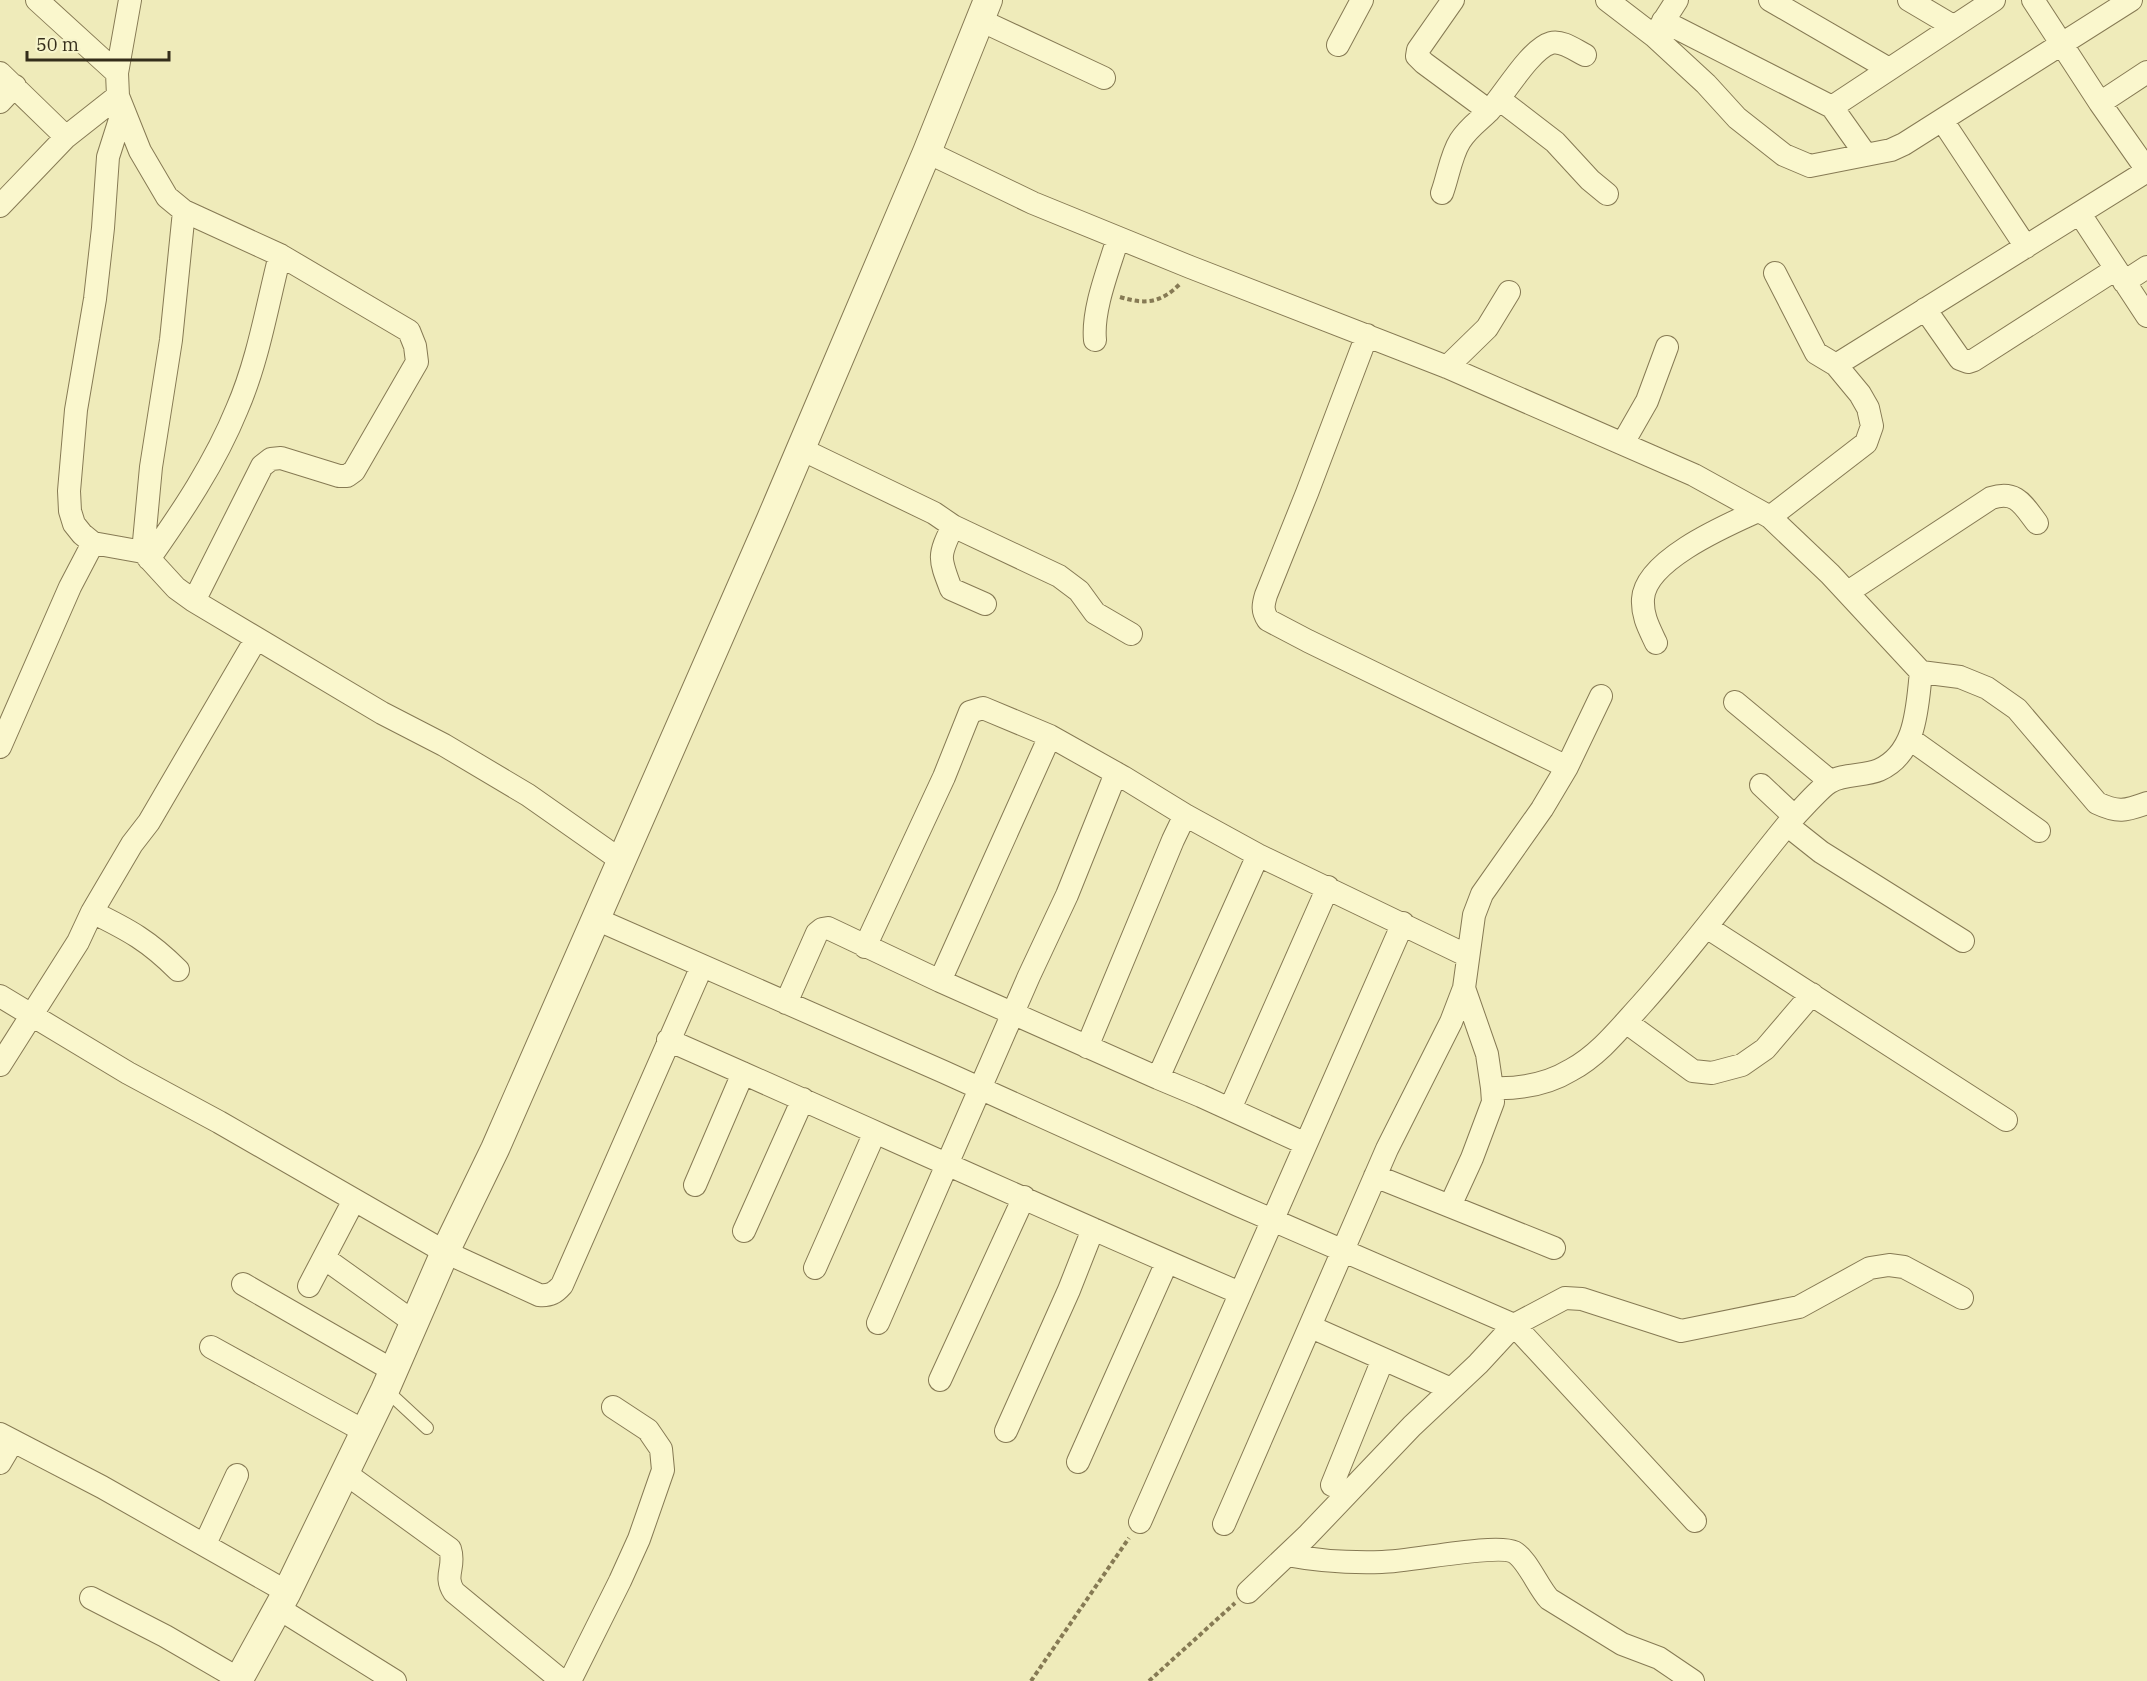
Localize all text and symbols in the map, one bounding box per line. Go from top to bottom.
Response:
scale bar [27,24,170,62]
text: 50 m [36,33,79,56]

